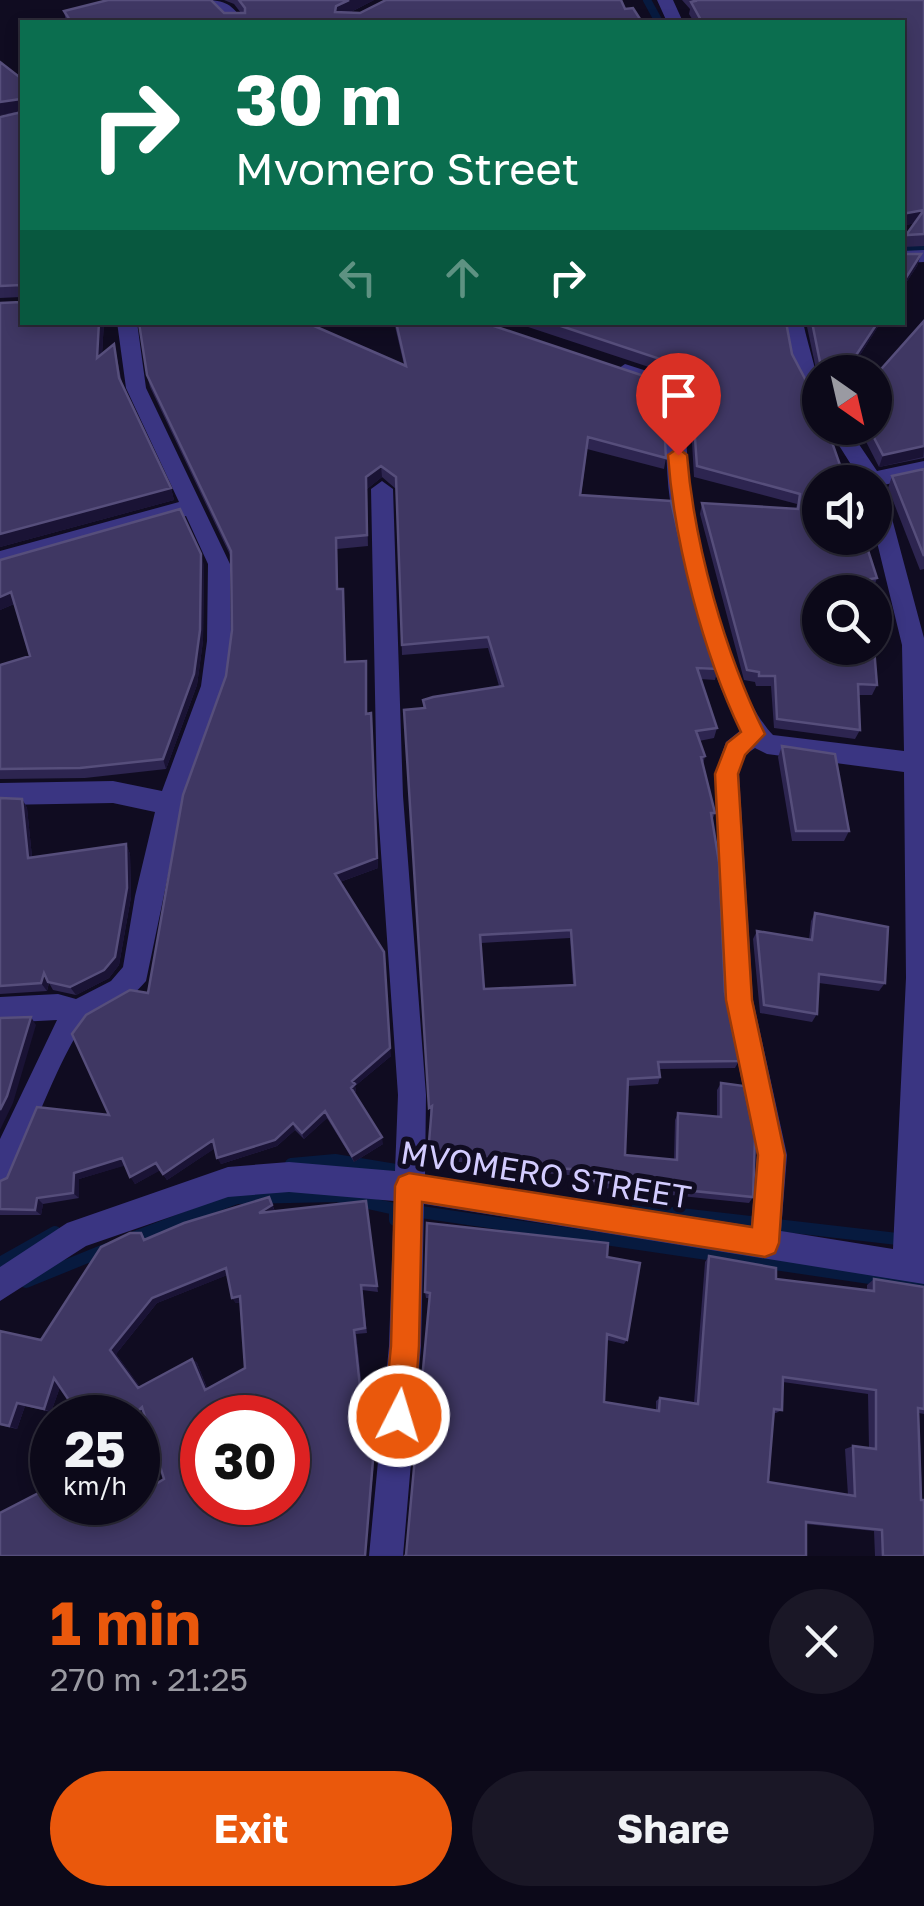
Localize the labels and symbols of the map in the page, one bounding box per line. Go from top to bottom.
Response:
pin [636,353,721,456]
north arrow [802,355,892,445]
street label: MVOMERO STREET [398,1132,694,1216]
position arrow [347,1364,451,1468]
speed limit sign: 30 [180,1395,310,1525]

